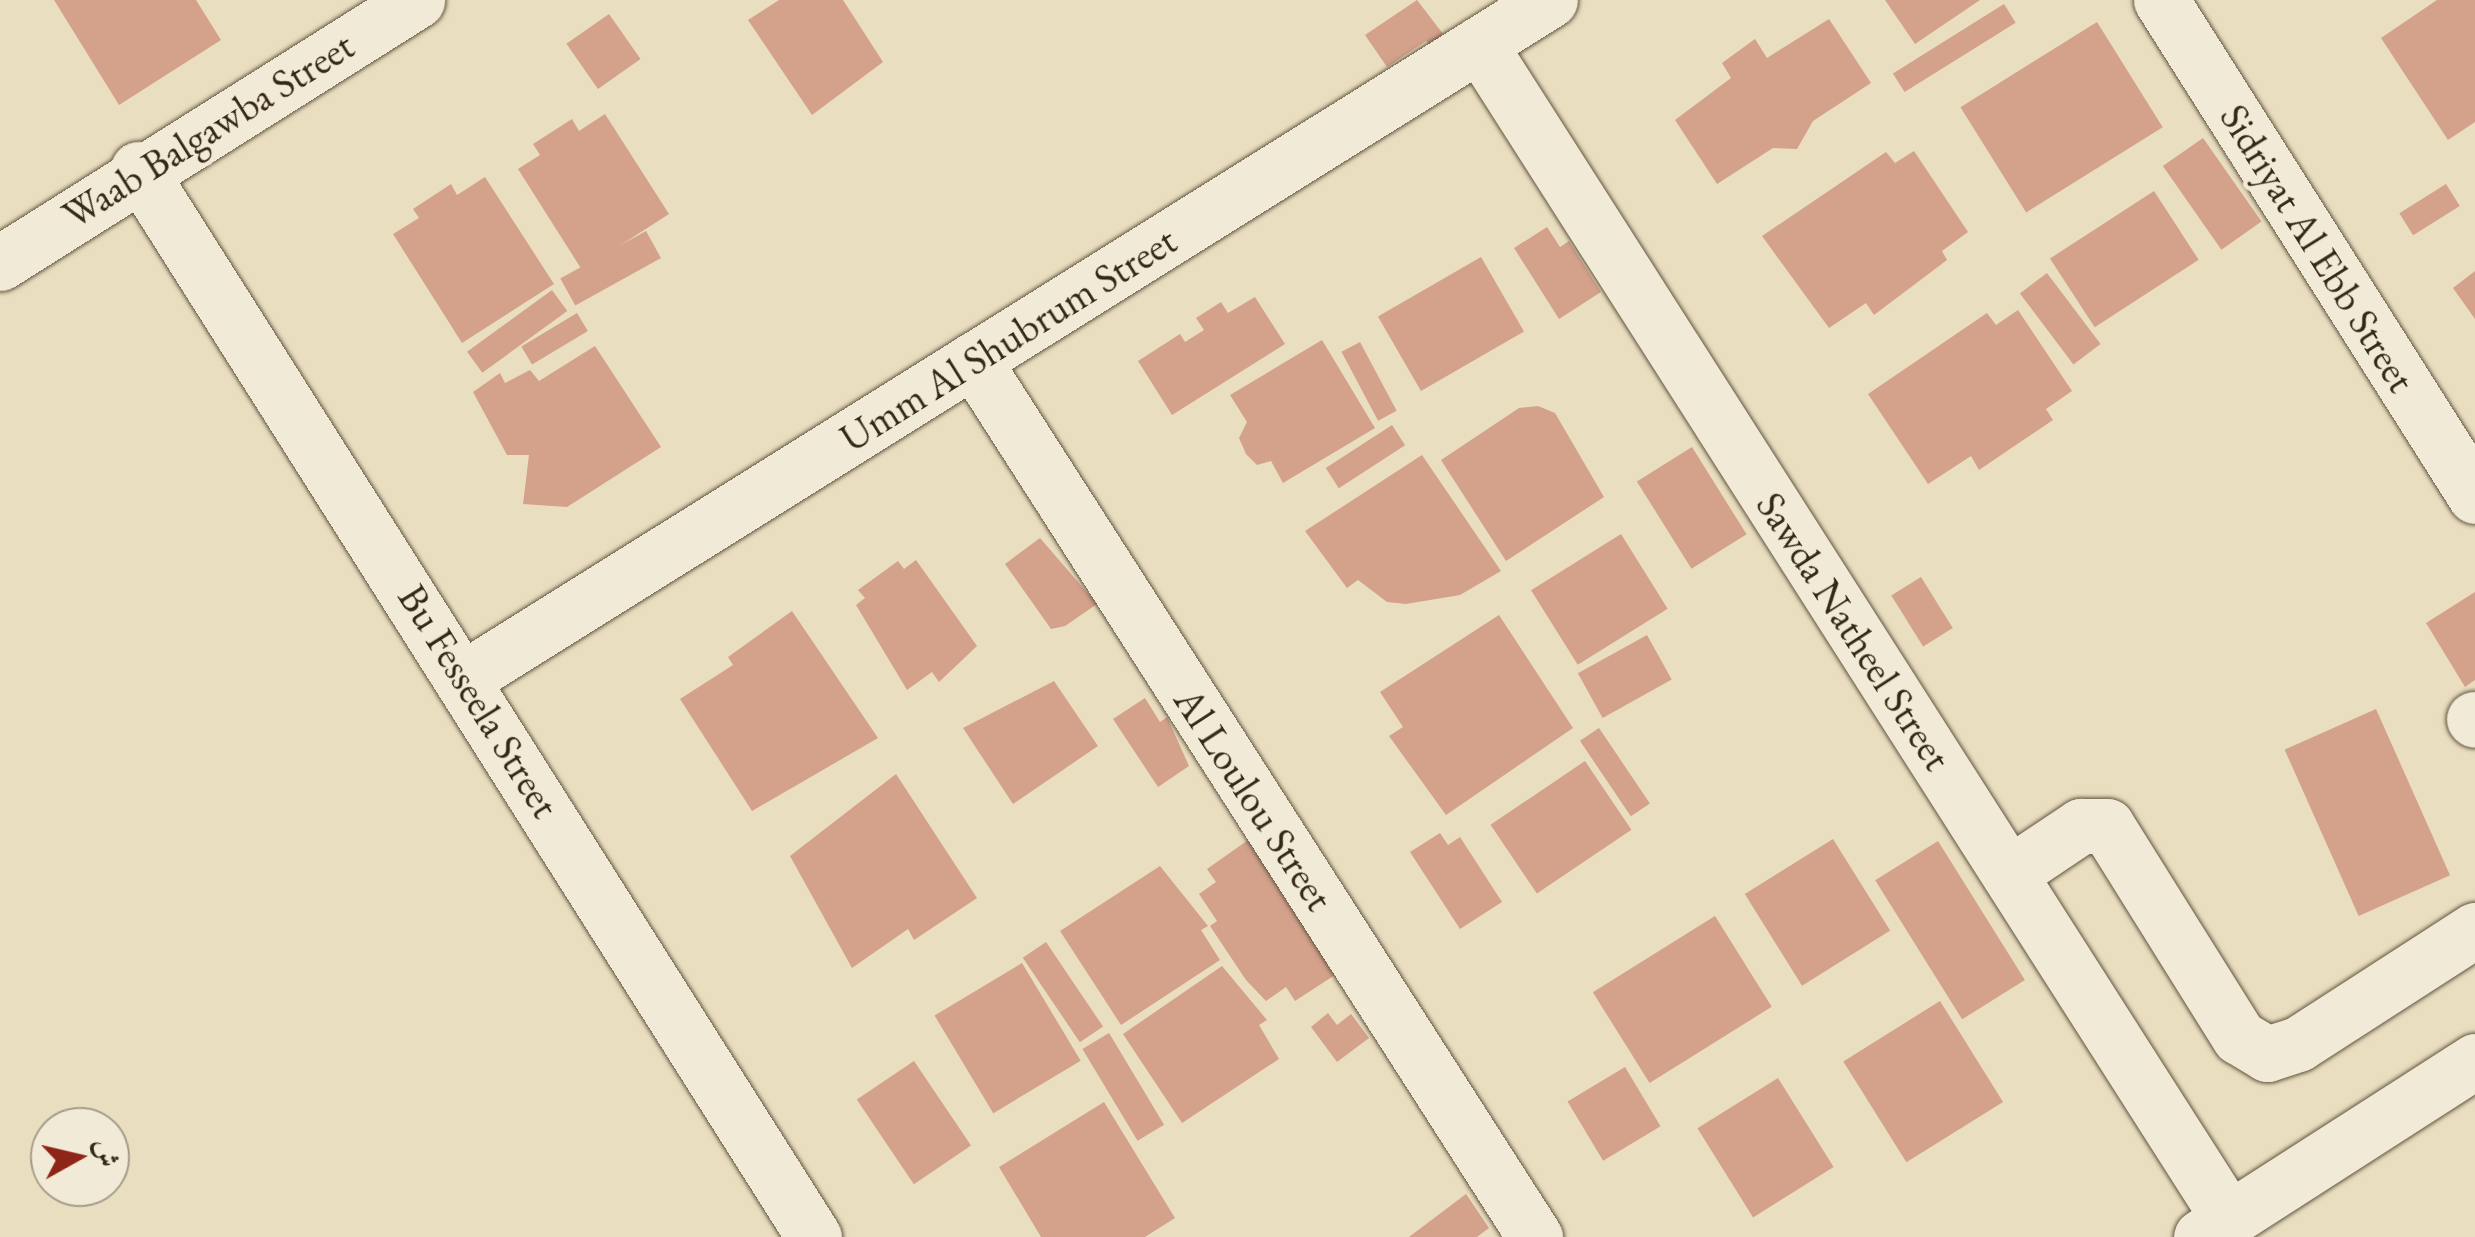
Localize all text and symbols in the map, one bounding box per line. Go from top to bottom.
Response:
street label: Waab Balgawba Street [54,21,362,239]
street label: Sidriyat Al Ebb Street [2210,95,2426,401]
street label: Umm Al Shubrum Street [831,216,1185,462]
street label: Sawda Natheel Street [1746,483,1962,779]
street label: Bu Fesseela Street [388,576,570,826]
street label: Al Loulou Street [1164,679,1344,919]
north arrow [30,1107,130,1207]
text: ش [88,1137,127,1169]

